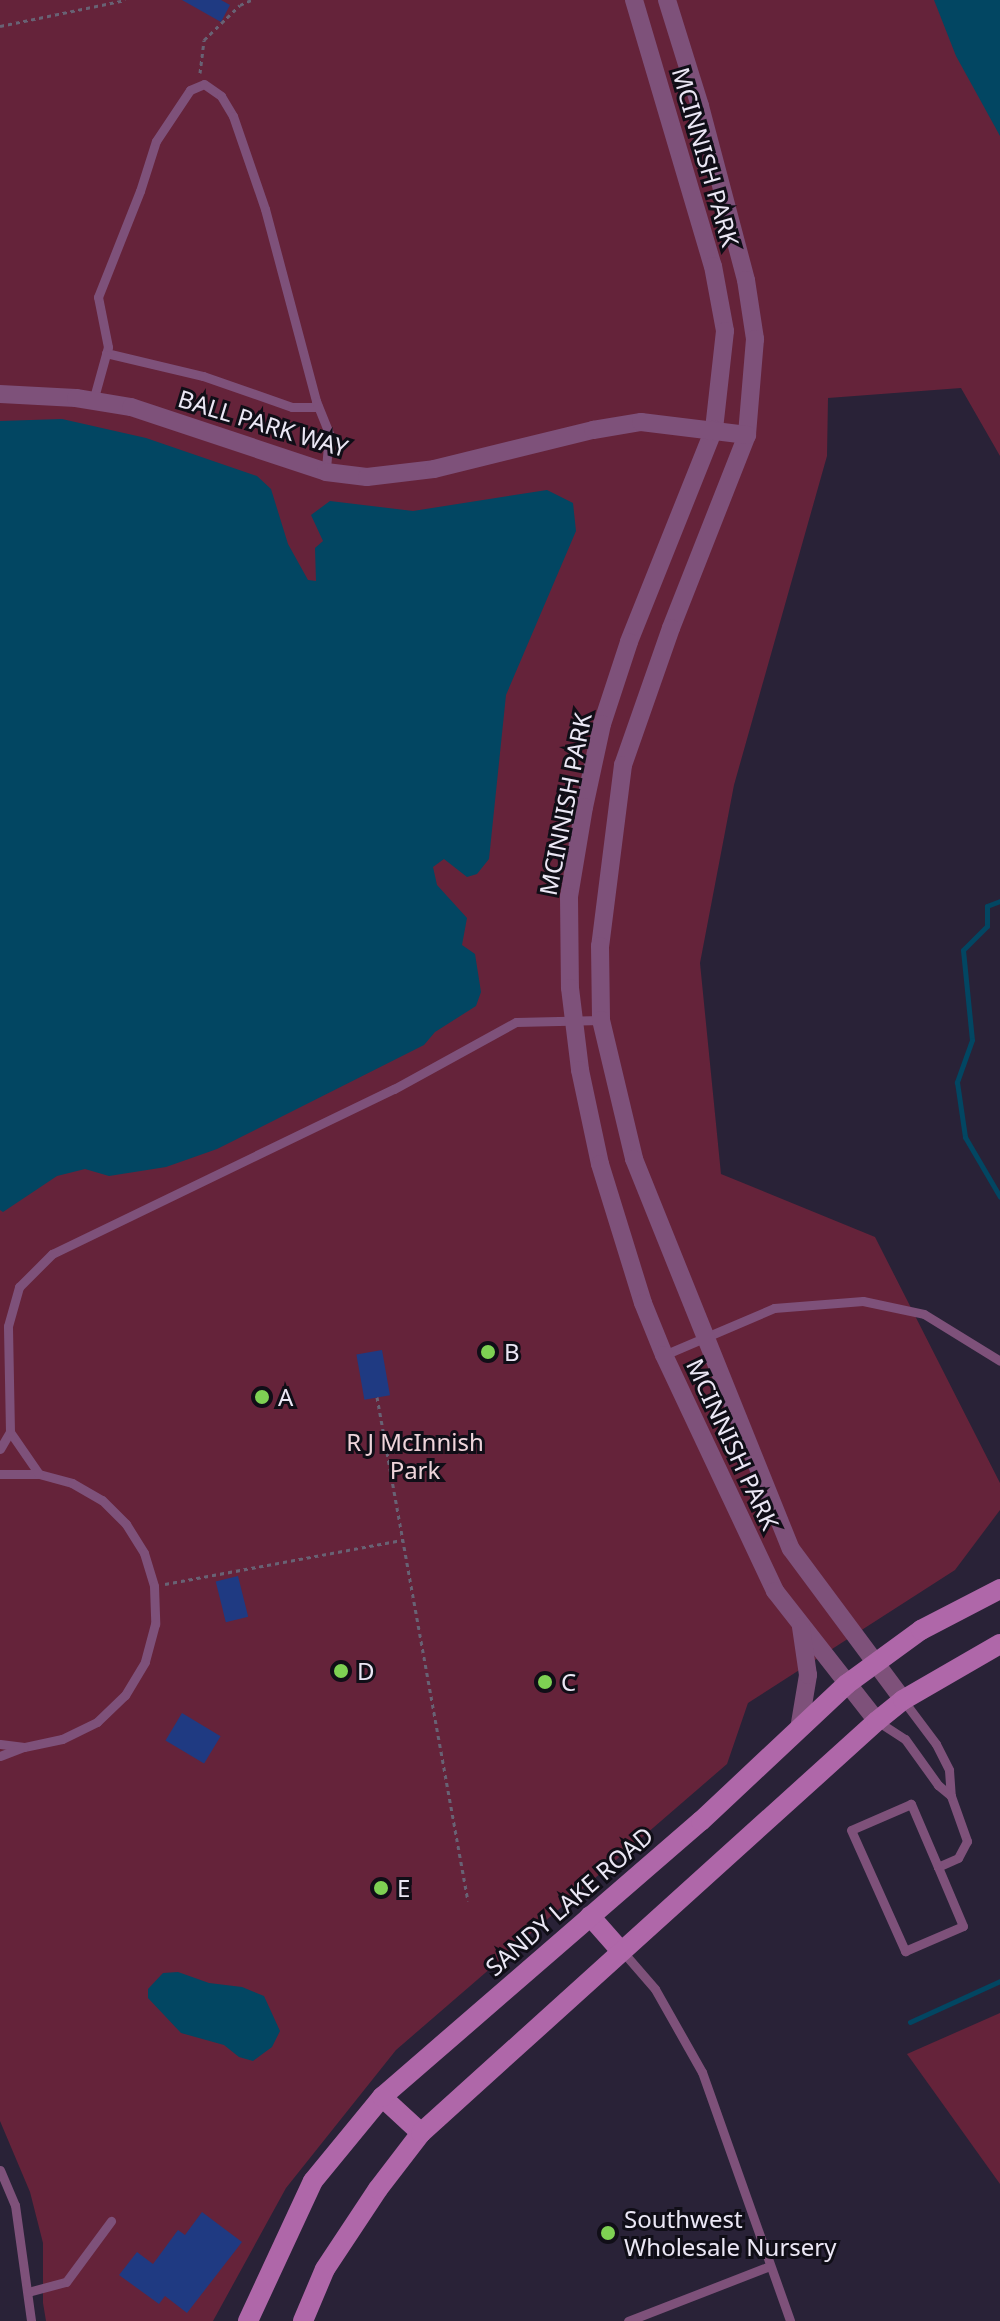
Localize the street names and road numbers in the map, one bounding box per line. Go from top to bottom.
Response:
street label: MCINNISH PARK [667,64,745,250]
street label: BALL PARK WAY [175,384,351,462]
street label: MCINNISH PARK [533,710,597,898]
street label: MCINNISH PARK [681,1354,785,1534]
street label: SANDY LAKE ROAD [479,1821,659,1981]

